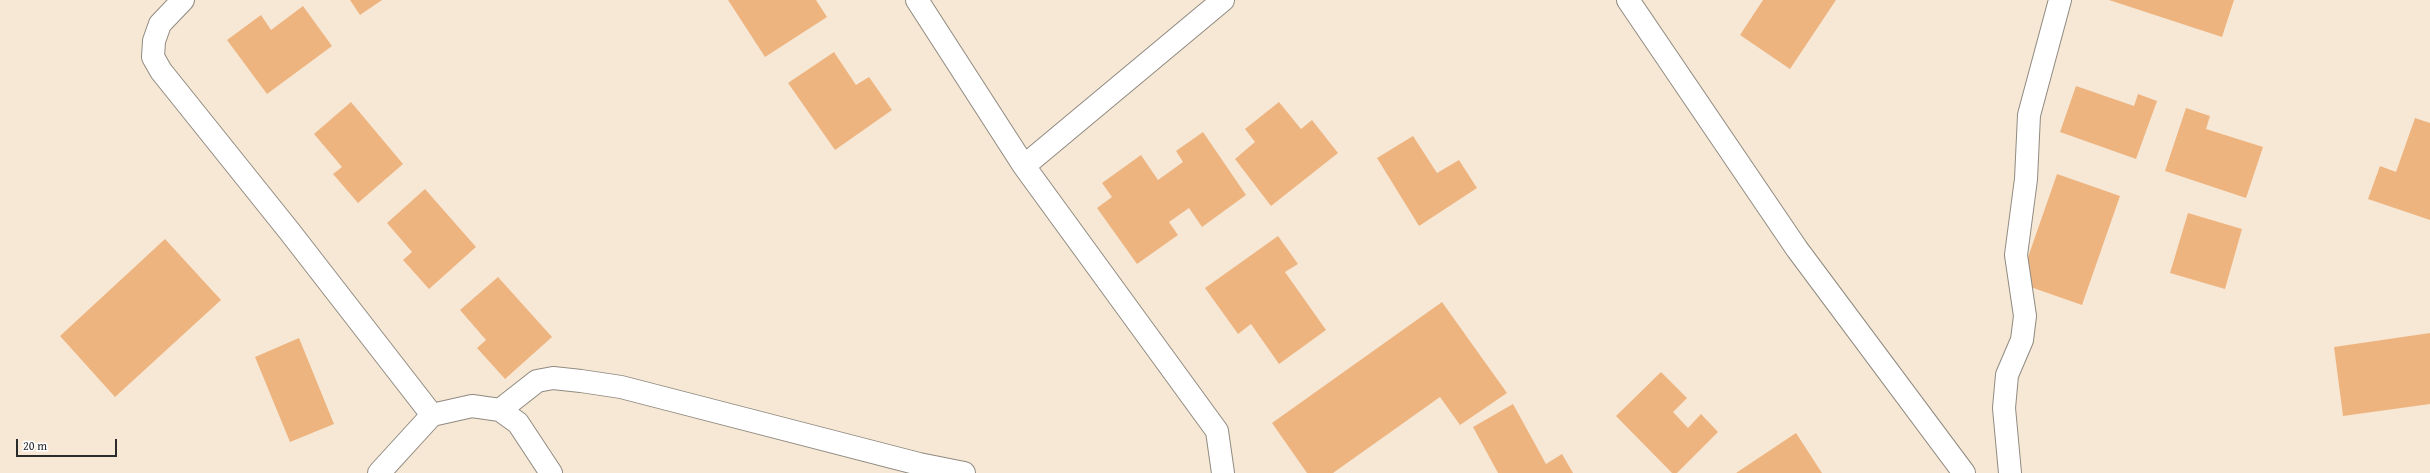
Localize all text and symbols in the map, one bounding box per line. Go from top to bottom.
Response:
scale bar [18,431,119,457]
text: 20 m [23,437,47,454]

